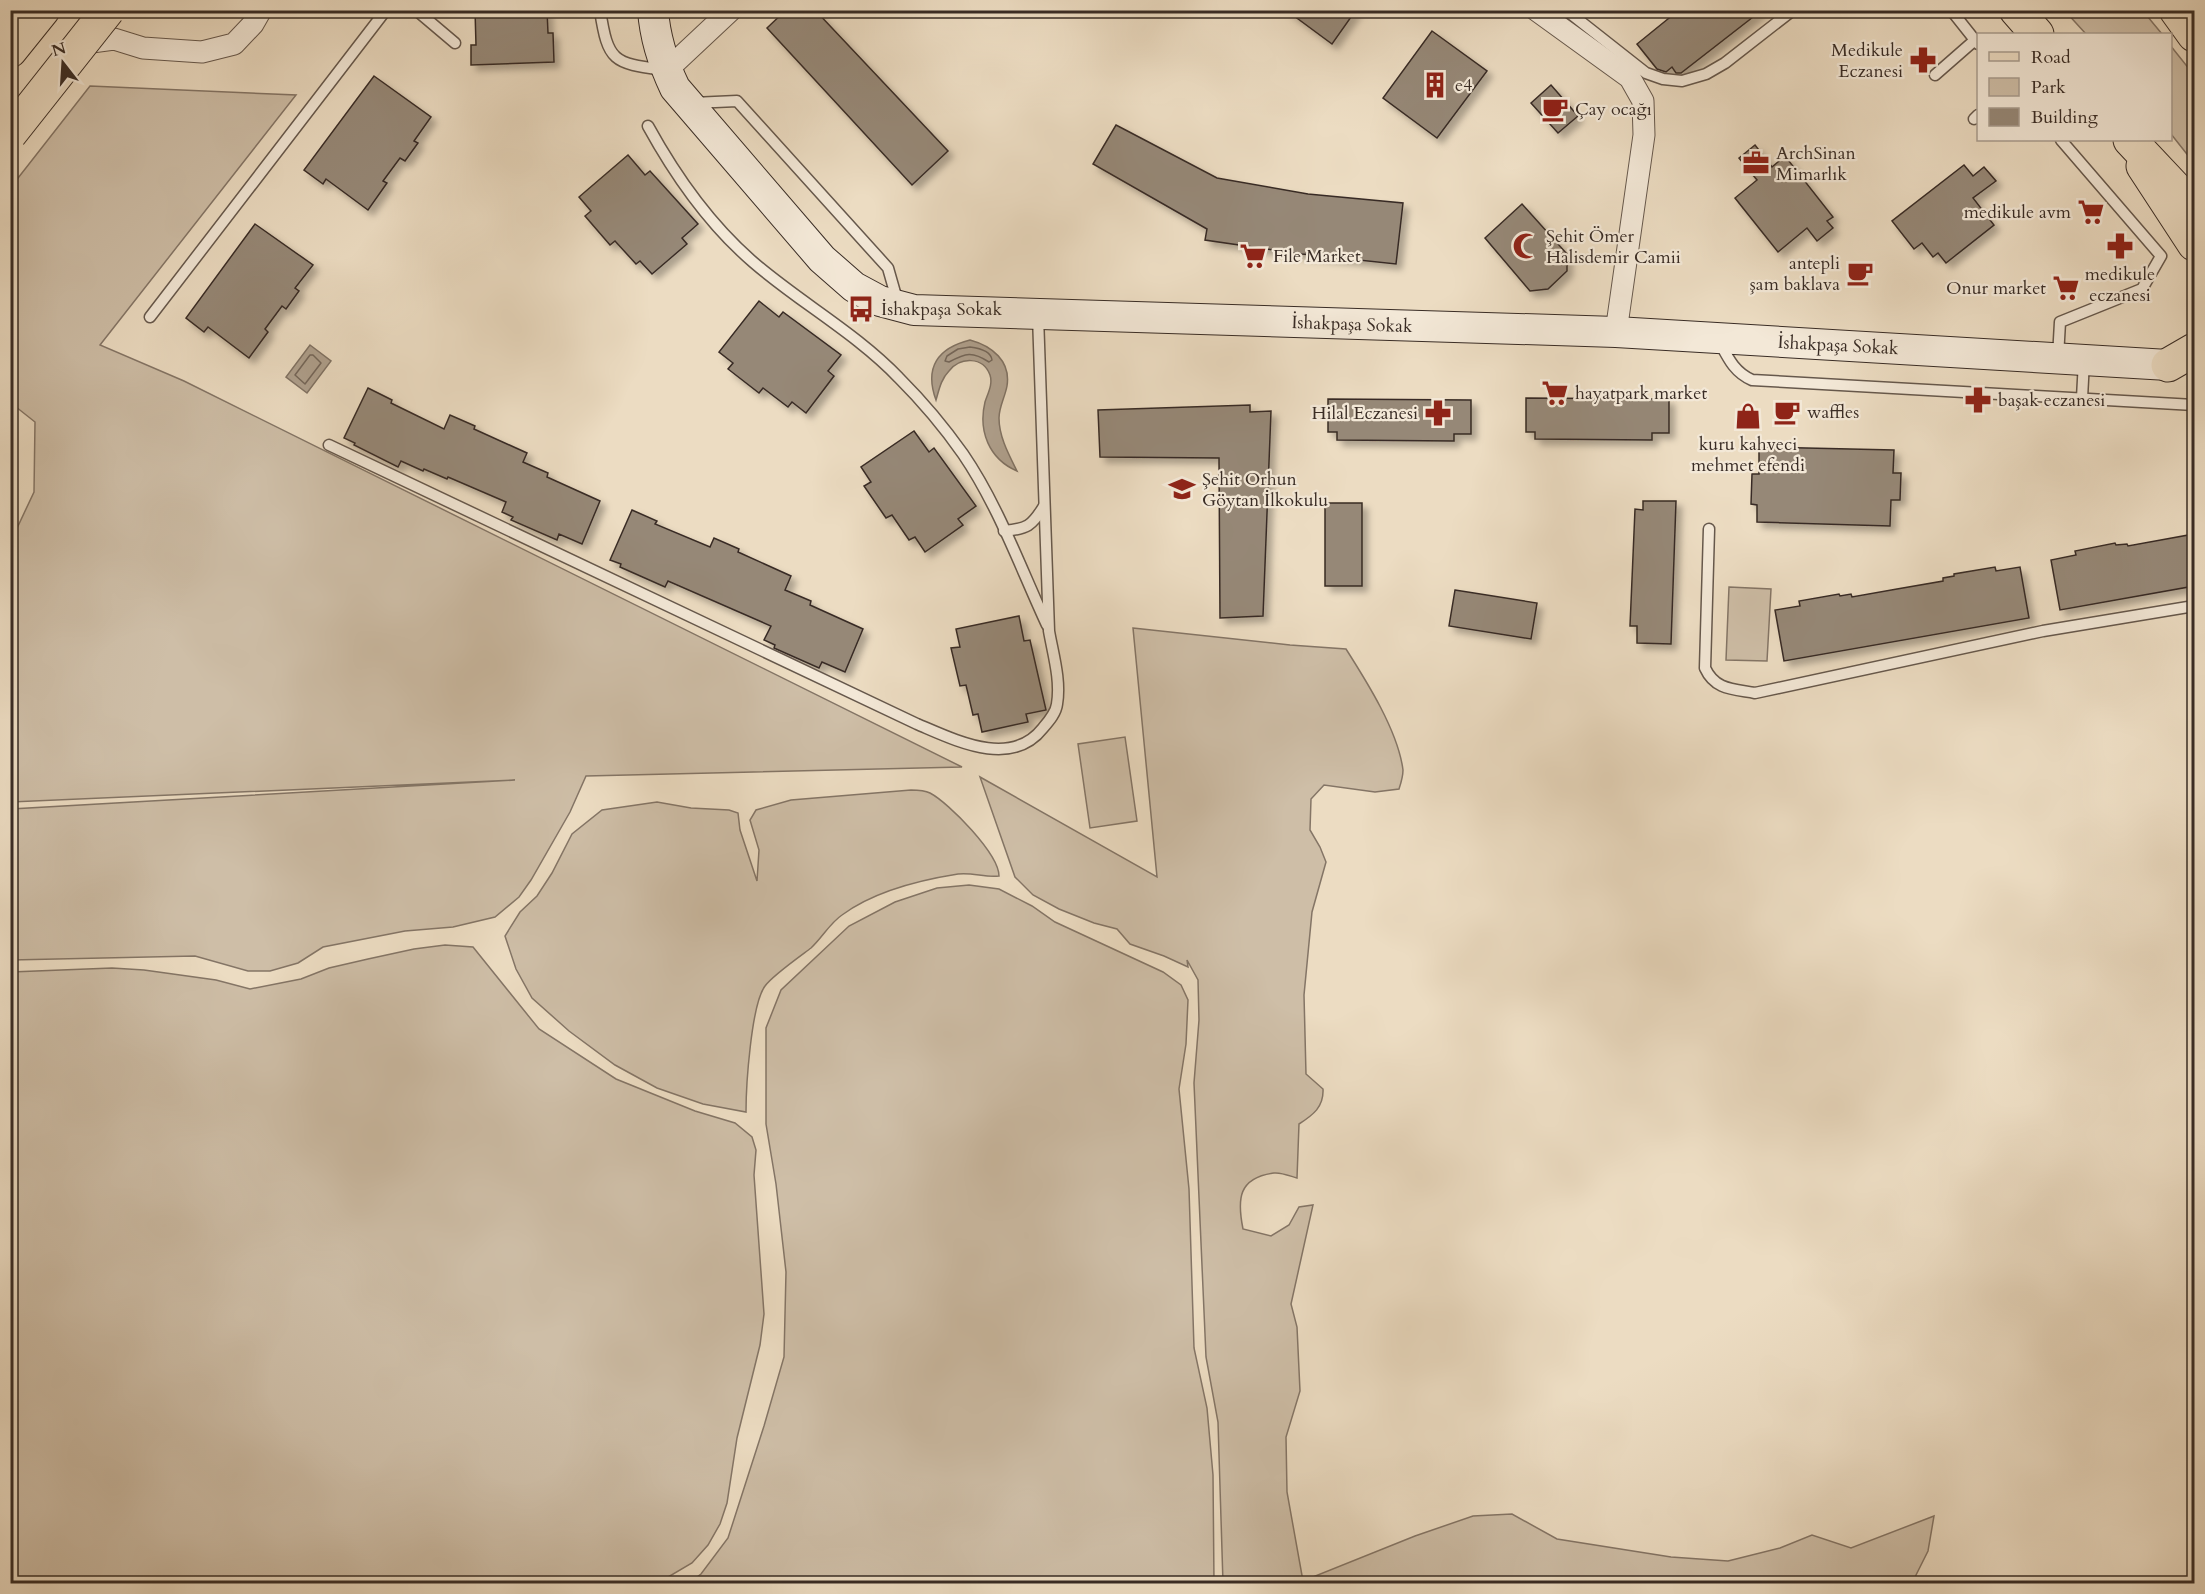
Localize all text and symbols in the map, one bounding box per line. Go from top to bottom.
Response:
north arrow [33,33,93,93]
legend [1977,33,2172,141]
text: N [49,37,69,62]
place label: Medikule Eczanesi [1831,38,1903,84]
pharmacy icon: Medikule Eczanesi [1908,45,1938,75]
text: Road [2031,45,2071,70]
building icon: e4 [1420,70,1450,100]
place label: e4 [1455,73,1472,98]
text: Park [2031,75,2066,100]
cafe icon: Çay ocağı [1540,94,1570,124]
place label: Çay ocağı [1575,97,1652,122]
text: Building [2031,105,2099,130]
place label: ArchSinan Mimarlık [1776,141,1857,187]
office icon: ArchSinan Mimarlık [1741,148,1771,178]
supermarket icon: medikule avm [2076,197,2106,227]
place label: medikule avm [1964,200,2072,225]
place label: Şehit Ömer Halisdemir Camii [1546,224,1681,270]
mosque icon: Şehit Ömer Halisdemir Camii [1511,231,1541,261]
pharmacy icon: medikule eczanesi [2105,231,2135,261]
supermarket icon: File Market [1238,241,1268,271]
place label: File Market [1273,244,1361,269]
place label: antepli şam baklava [1750,251,1840,297]
cafe icon: antepli şam baklava [1845,258,1875,288]
place label: medikule eczanesi [2085,262,2155,308]
supermarket icon: Onur market [2051,273,2081,303]
place label: Onur market [1946,276,2046,301]
bus stop icon: İshakpaşa Sokak [846,294,876,324]
place label: İshakpaşa Sokak [881,297,1003,322]
street label: İshakpaşa Sokak [1291,310,1413,339]
street label: İshakpaşa Sokak [1777,330,1900,361]
supermarket icon: hayatpark market [1540,378,1570,408]
place label: hayatpark market [1575,381,1707,406]
pharmacy icon: başak eczanesi [1963,385,1993,415]
place label: başak eczanesi [1998,388,2105,413]
cafe icon: waffles [1772,397,1802,427]
pharmacy icon: Hilal Eczanesi [1423,398,1453,428]
place label: waffles [1807,400,1859,425]
place label: Hilal Eczanesi [1311,401,1418,426]
shop icon: kuru kahveci mehmet efendi [1733,401,1763,431]
place label: kuru kahveci mehmet efendi [1691,432,1805,478]
place label: Şehit Orhun Göytan İlkokulu [1202,467,1328,513]
school or university icon: Şehit Orhun Göytan İlkokulu [1167,474,1197,504]

